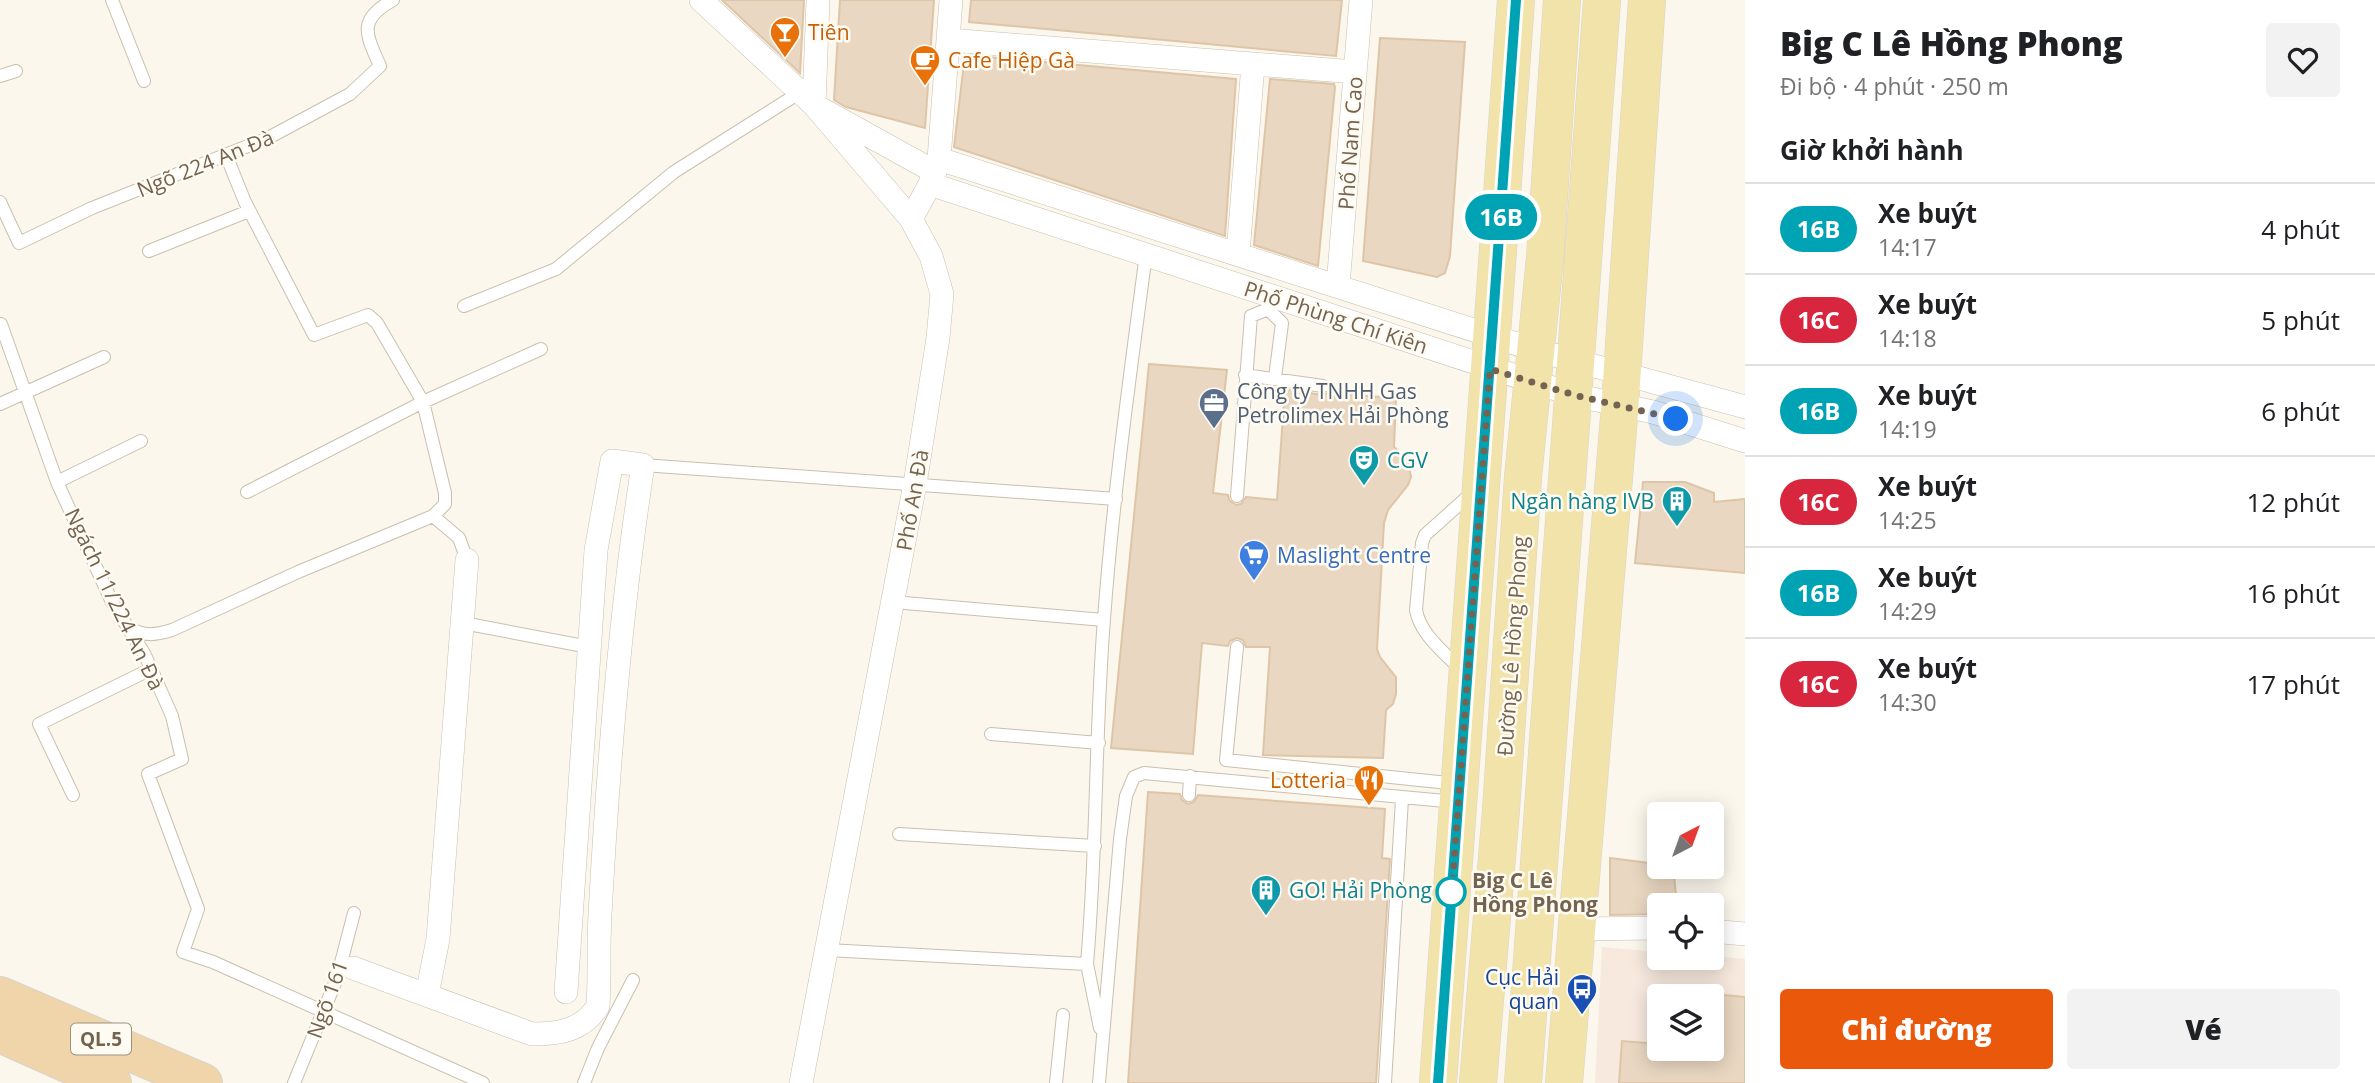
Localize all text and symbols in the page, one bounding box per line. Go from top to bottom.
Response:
bar icon: Tiên [768,15,802,59]
place label: Tiên [808,18,850,46]
text: Big C Lê Hồng Phong [1780,21,2123,66]
button: heart [2266,23,2340,97]
cafe icon: Cafe Hiệp Gà [908,43,942,87]
place label: Cafe Hiệp Gà [948,46,1075,74]
text: Đi bộ · 4 phút · 250 m [1780,70,2009,102]
street label: Phố Nam Cao [1331,75,1369,211]
street label: Ngõ 224 An Đà [132,123,278,203]
text: Giờ khởi hành [1780,132,1964,168]
line badge: 16B [1461,194,1541,240]
text: Xe buýt [1878,195,1977,231]
text: 16B [1479,200,1523,233]
text: 4 phút [2261,211,2340,247]
text: 16B [1797,212,1840,245]
text: 14:17 [1878,231,1937,263]
street label: Phố Phùng Chí Kiên [1241,274,1431,360]
text: Xe buýt [1878,286,1977,322]
text: 5 phút [2261,302,2340,338]
text: 16C [1797,303,1840,336]
text: 14:18 [1878,322,1937,354]
place label: Công ty TNHH Gas Petrolimex Hải Phòng [1237,377,1449,429]
text: Xe buýt [1878,377,1977,413]
office icon: Công ty TNHH Gas Petrolimex Hải Phòng [1197,386,1231,430]
text: 6 phút [2261,393,2340,429]
text: 16B [1797,394,1840,427]
your location [1658,401,1693,436]
text: 14:19 [1878,413,1937,445]
theatre icon: CGV [1347,443,1381,487]
place label: CGV [1387,446,1428,474]
street label: Phố An Đà [889,447,935,553]
text: Xe buýt [1878,468,1977,504]
building icon: Ngân hàng IVB [1660,484,1694,528]
text: 12 phút [2246,484,2340,520]
text: 16C [1797,485,1840,518]
place label: Ngân hàng IVB [1511,487,1654,515]
street label: Ngách 11/224 An Đà [59,503,171,695]
text: 14:25 [1878,504,1937,536]
street label: Đường Lê Hồng Phong [1490,535,1534,757]
supermarket icon: Maslight Centre [1237,538,1271,582]
place label: Maslight Centre [1277,541,1431,569]
text: Xe buýt [1878,559,1977,595]
text: 16 phút [2246,575,2340,611]
text: 16B [1797,576,1840,609]
text: 14:29 [1878,595,1937,627]
text: Xe buýt [1878,650,1977,686]
text: 17 phút [2246,666,2340,702]
text: 16C [1797,667,1840,700]
text: 14:30 [1878,686,1937,718]
restaurant icon: Lotteria [1352,763,1386,807]
place label: Lotteria [1270,766,1346,794]
north arrow [1647,802,1724,878]
map controls [1647,802,1724,1061]
place label: Big C Lê Hồng Phong [1472,866,1598,918]
building icon: GO! Hải Phòng [1249,873,1283,917]
place label: GO! Hải Phòng [1289,876,1432,904]
marker: Big C Lê Hồng Phong [1436,877,1466,907]
button: locate [1647,893,1724,970]
street label: Ngõ 161 [300,956,354,1042]
place label: Cục Hải quan [1485,963,1559,1015]
bus stop icon: Cục Hải quan [1565,972,1599,1016]
button: layers [1647,984,1724,1061]
button: Chỉ đường [1780,989,2053,1069]
button: Vé [2067,989,2340,1069]
road number: QL.5 [71,1023,131,1054]

